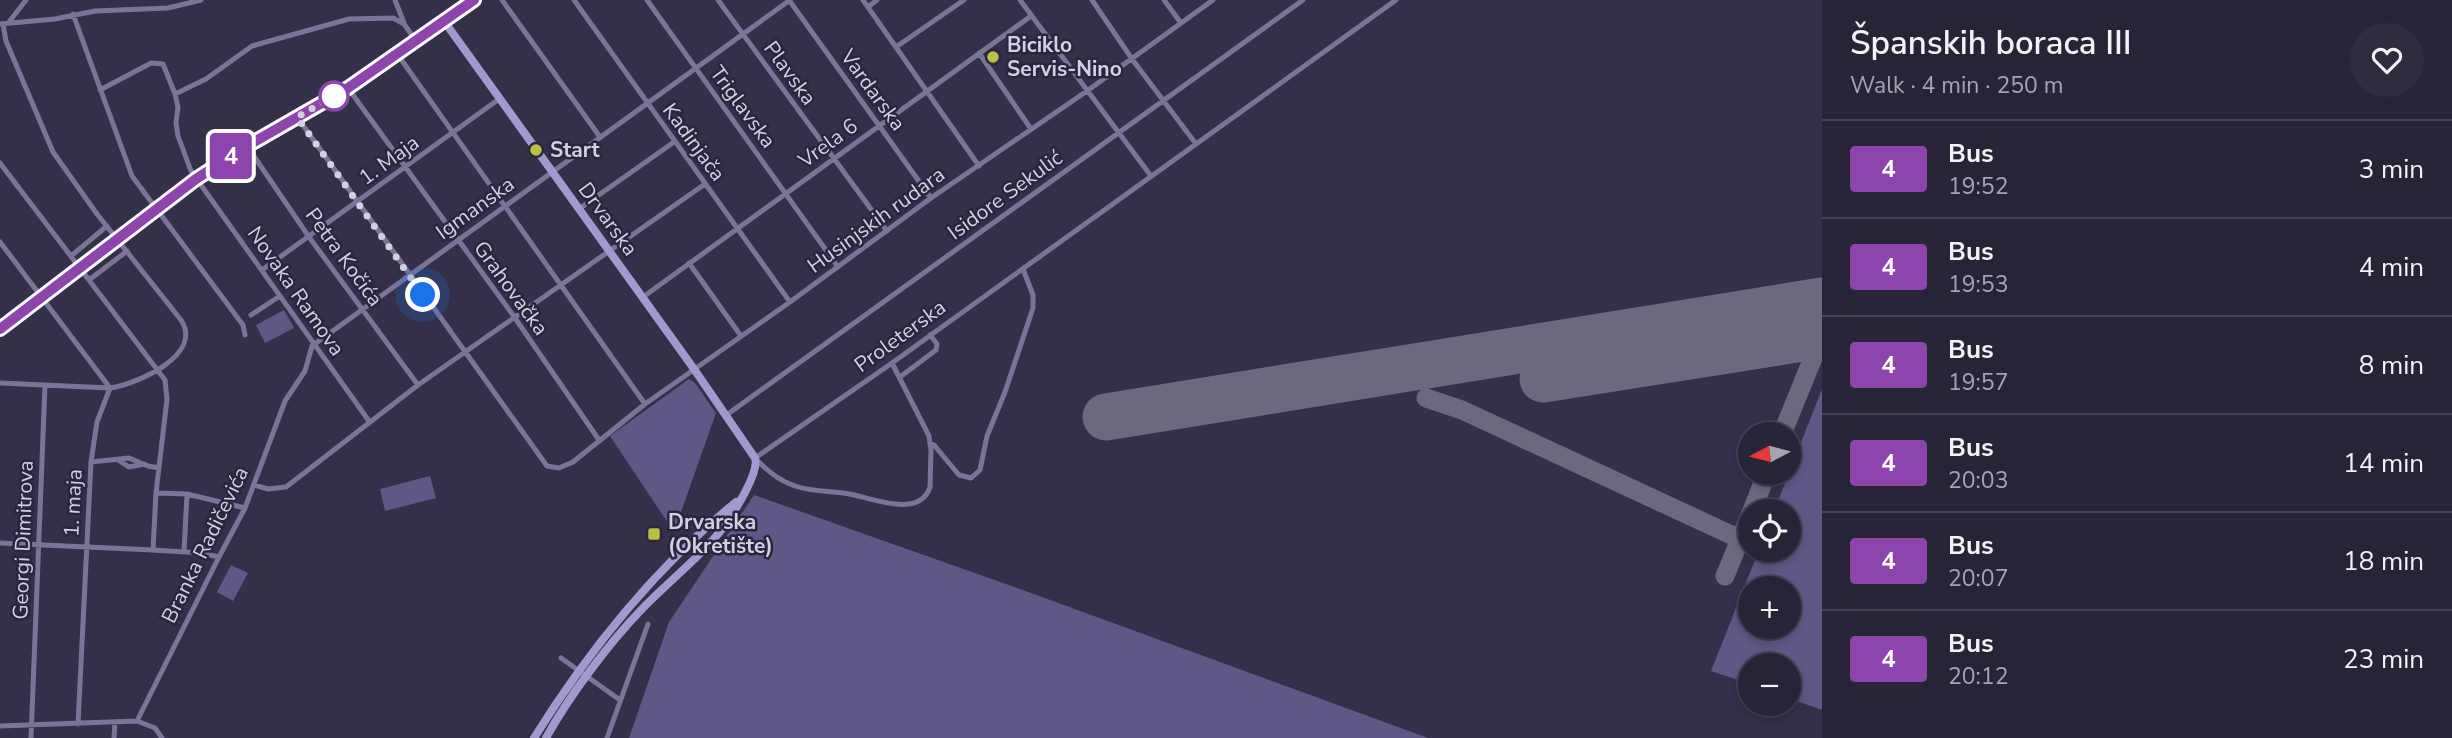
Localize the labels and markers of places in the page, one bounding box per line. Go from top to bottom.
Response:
place label: Biciklo Servis-Nino [1007,31,1122,83]
marker: Biciklo Servis-Nino [985,49,1001,65]
unlabelled marker [319,81,349,111]
place label: Start [550,136,601,164]
marker: Start [528,142,544,158]
place label: Drvarska (Okretište) [668,508,773,560]
marker: Drvarska (Okretište) [646,526,662,542]

